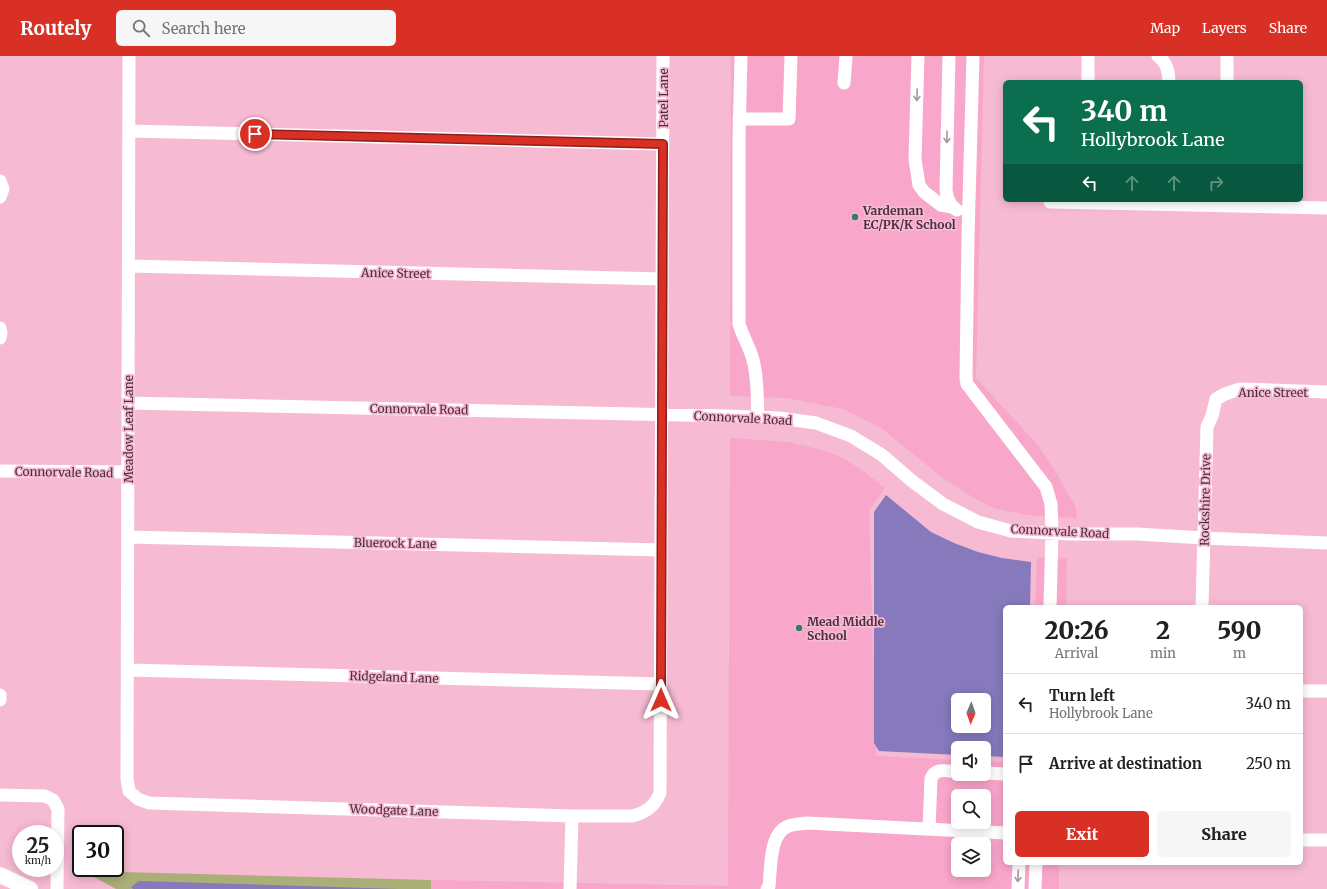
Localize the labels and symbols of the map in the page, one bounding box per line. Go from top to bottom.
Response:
street label: Patel Lane [656,68,671,128]
one-way arrow [913,88,920,101]
pin [238,117,272,151]
one-way arrow [943,130,951,143]
place label: Vardeman EC/PK/K School [862,203,956,232]
marker: Vardeman EC/PK/K School [850,212,860,222]
street label: Anice Street [360,265,431,281]
street label: Meadow Leaf Lane [121,375,136,483]
street label: Anice Street [1237,385,1308,400]
street label: Connorvale Road [370,401,468,417]
street label: Connorvale Road [693,408,793,428]
street label: Rockshire Drive [1197,454,1213,546]
street label: Connorvale Road [15,464,113,480]
street label: Connorvale Road [1010,521,1110,541]
street label: Bluerock Lane [354,535,436,551]
place label: Mead Middle School [807,614,885,643]
marker: Mead Middle School [794,623,804,633]
street label: Ridgeland Lane [349,668,439,686]
position arrow [640,679,682,721]
north arrow [951,693,991,733]
street label: Woodgate Lane [348,801,439,819]
speed limit sign: 30 [72,825,124,877]
one-way arrow [1015,869,1022,882]

